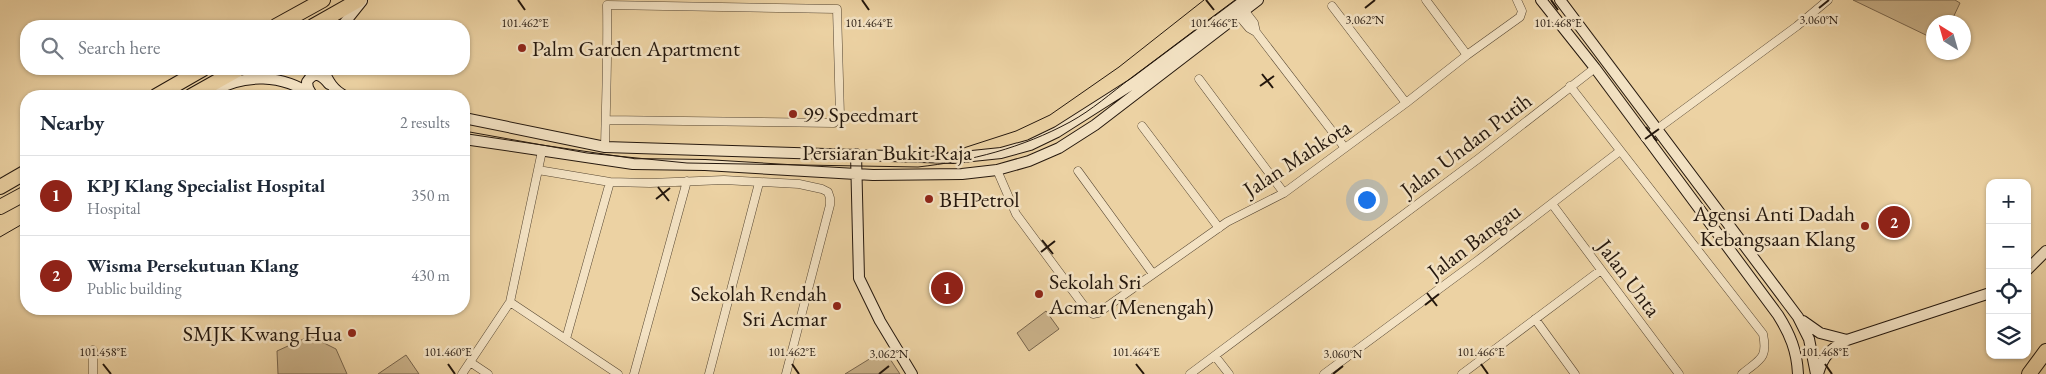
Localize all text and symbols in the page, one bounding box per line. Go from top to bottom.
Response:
text: 3.062°N [1346,12,1385,28]
text: 3.060°N [1800,12,1839,28]
text: 101.462°E [501,15,549,31]
text: 101.464°E [845,15,893,31]
text: 101.466°E [1190,15,1238,31]
text: 101.468°E [1534,15,1582,31]
north arrow [1926,15,1971,60]
search box [20,20,470,75]
icon: search [38,34,66,62]
place label: Palm Garden Apartment [532,34,740,63]
text: Search here [78,35,160,60]
marker: Palm Garden Apartment [516,42,528,54]
street label: Jalan Undan Putih [1393,86,1538,205]
place label: 99 Speedmart [803,100,918,129]
marker: 99 Speedmart [787,108,799,120]
text: Nearby [40,109,104,136]
text: 2 results [400,112,450,133]
street label: Jalan Mahkota [1236,112,1357,205]
street label: Persiaran Bukit Raja [802,138,972,167]
text: KPJ Klang Specialist Hospital [87,173,325,198]
map controls [1986,179,2031,359]
button: + [1986,179,2031,224]
text: 1 [52,185,60,206]
text: 350 m [411,185,450,206]
place label: BHPetrol [939,185,1019,214]
your location [1354,187,1380,213]
marker: BHPetrol [923,193,935,205]
street label: Jalan Bangau [1420,196,1527,287]
text: Hospital [87,198,141,219]
place label: Agensi Anti Dadah Kebangsaan Klang [1692,199,1855,253]
pin: 2 [1878,203,1910,241]
marker: Agensi Anti Dadah Kebangsaan Klang [1859,220,1871,232]
button: − [1986,224,2031,269]
street label: Jalan Unta [1589,232,1668,323]
text: Wisma Persekutuan Klang [87,253,298,278]
text: 2 [52,265,60,286]
text: 430 m [411,265,450,286]
place label: Sekolah Sri Acmar (Menengah) [1048,267,1214,321]
pin: 1 [931,269,963,307]
button: locate [1986,269,2031,314]
text: Public building [87,278,182,299]
place label: Sekolah Rendah Sri Acmar [690,279,828,333]
marker: Sekolah Sri Acmar (Menengah) [1033,288,1045,300]
marker: Sekolah Rendah Sri Acmar [831,300,843,312]
button: layers [1986,314,2031,359]
place label: SMJK Kwang Hua [183,319,342,348]
marker: SMJK Kwang Hua [346,327,358,339]
text: 101.458°E [79,344,127,360]
text: 101.460°E [424,344,472,360]
text: 101.462°E [768,344,816,360]
text: 101.464°E [1112,344,1160,360]
text: 101.466°E [1457,344,1505,360]
text: 101.468°E [1801,344,1849,360]
text: 3.062°N [870,346,909,362]
text: 3.060°N [1324,346,1363,362]

